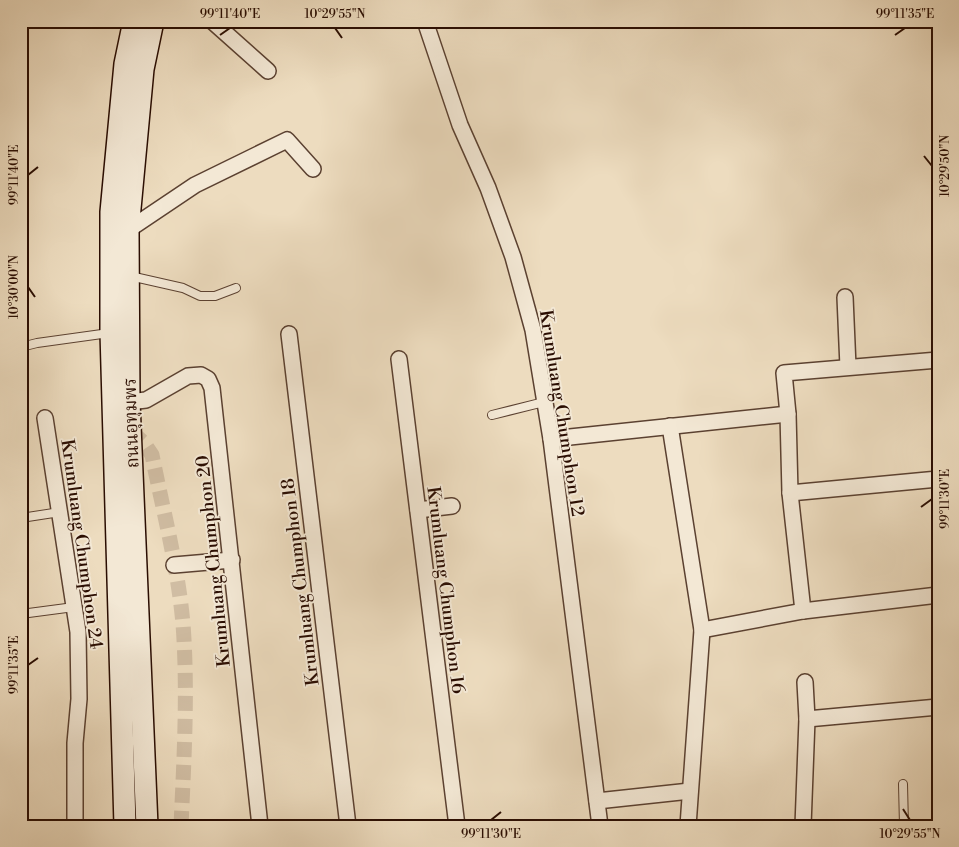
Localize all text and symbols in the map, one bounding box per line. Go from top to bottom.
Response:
text: 99°11'40"E [200,7,260,22]
text: 10°29'55"N [305,7,365,22]
text: 99°11'35"E [876,7,934,22]
text: 10°29'50"N [938,135,953,197]
text: 99°11'40"E [7,145,22,205]
text: 10°30'00"N [7,255,22,319]
street label: Krumluang Chumphon 12 [534,308,589,518]
street label: ถนนอุทุมพร [118,377,145,469]
street label: Krumluang Chumphon 24 [55,438,108,651]
street label: Krumluang Chumphon 20 [191,454,236,668]
text: 99°11'30"E [938,469,953,529]
street label: Krumluang Chumphon 18 [276,477,325,687]
street label: Krumluang Chumphon 16 [421,485,470,695]
text: 99°11'35"E [7,636,22,694]
text: 99°11'30"E [461,827,521,842]
text: 10°29'55"N [880,827,940,842]

